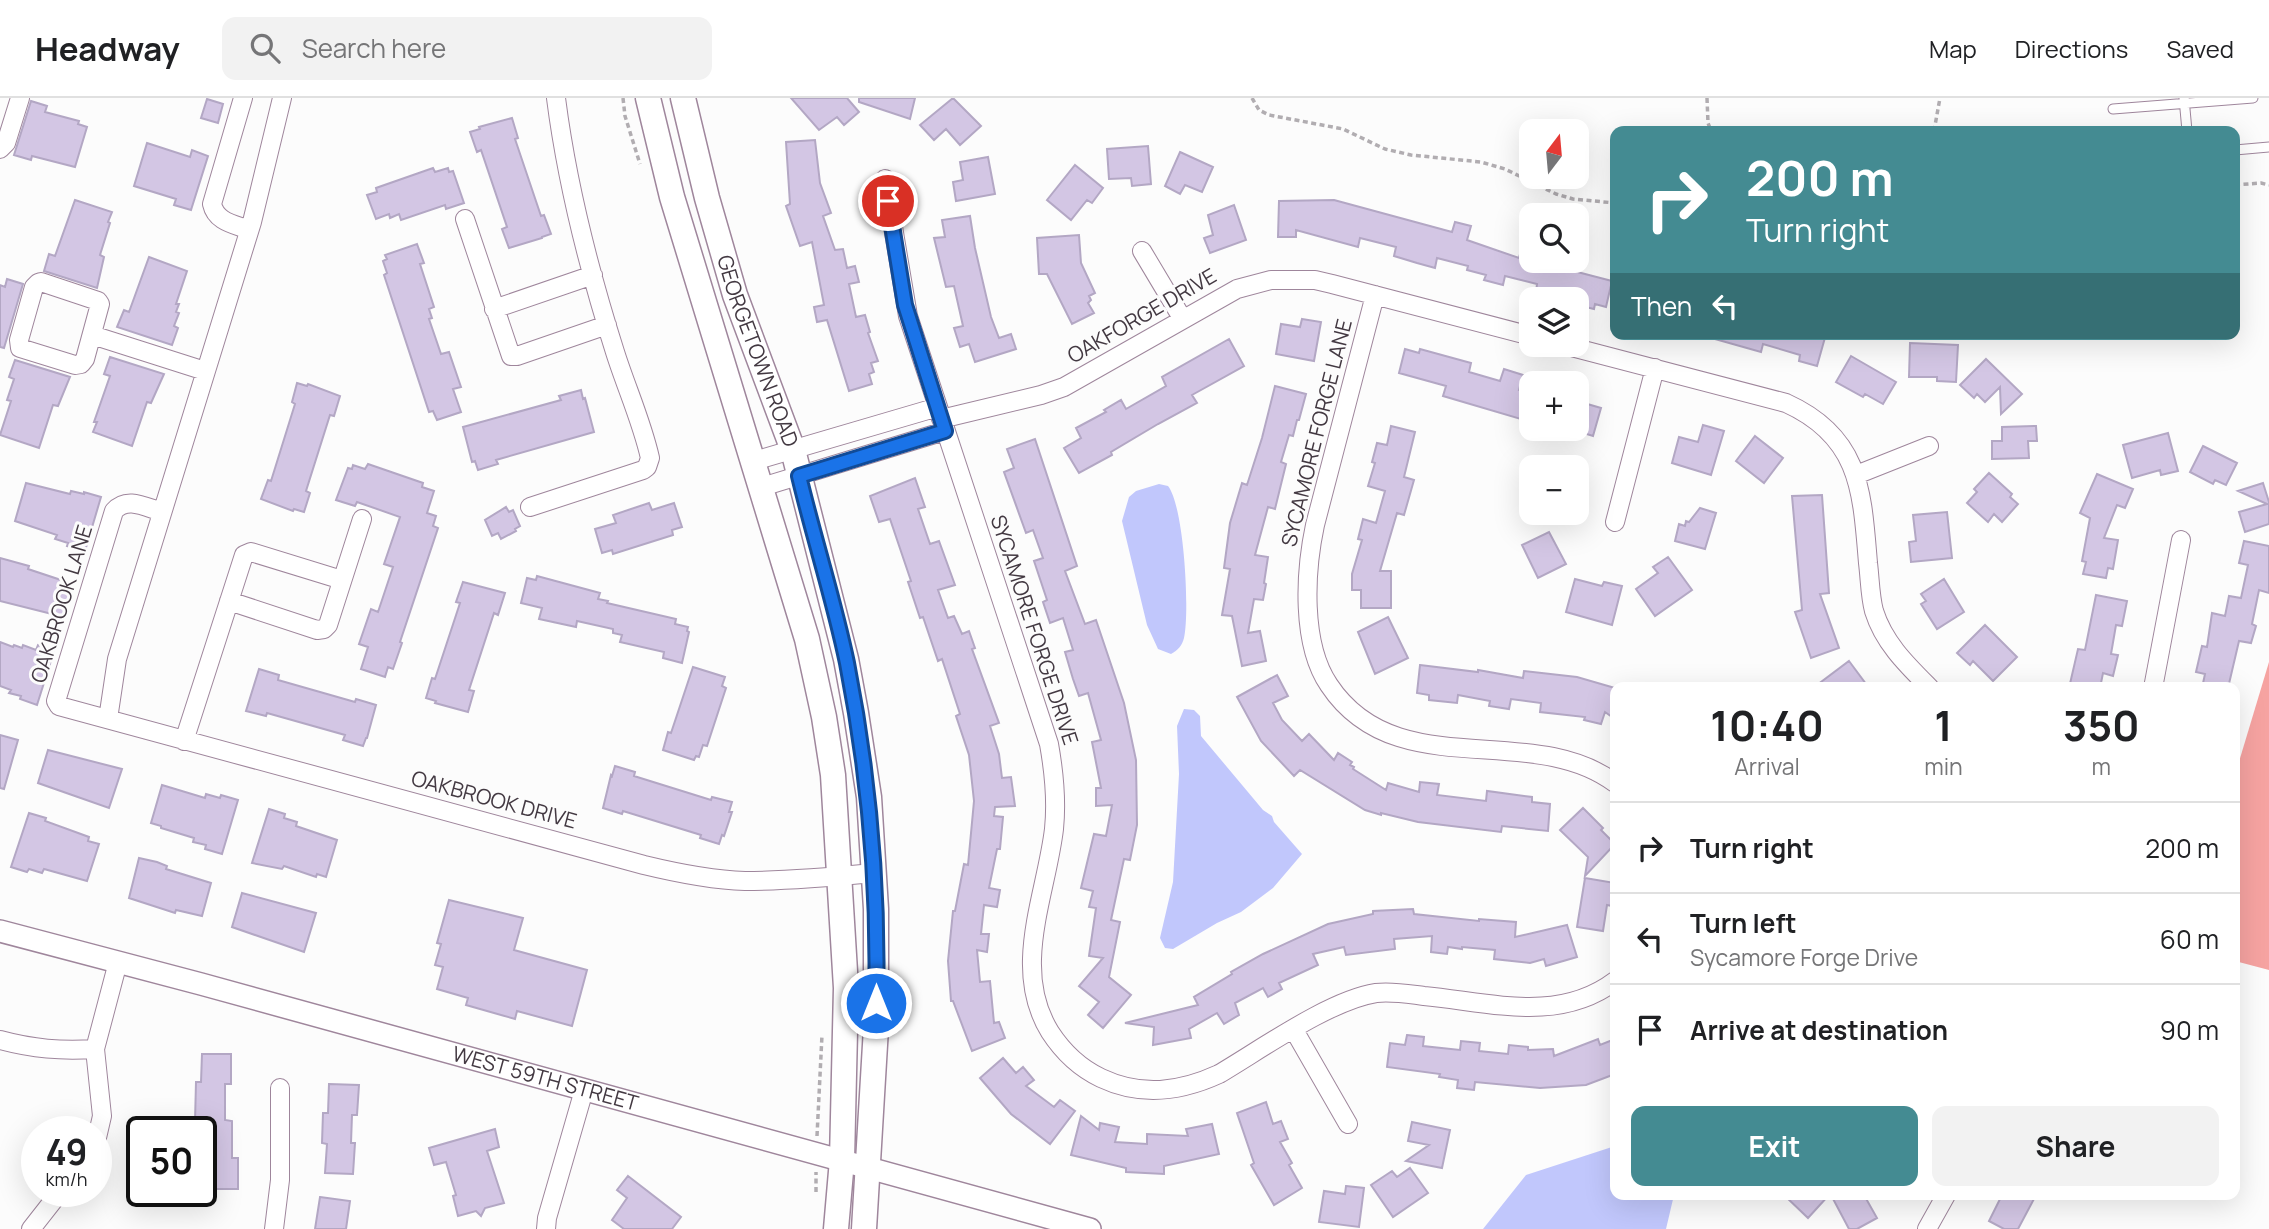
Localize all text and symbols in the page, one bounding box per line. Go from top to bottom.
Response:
search box [222,17,712,80]
text: Headway [35,26,180,71]
icon: search [246,29,284,67]
text: Search here [302,30,446,66]
text: Map [1929,32,1977,65]
text: Directions [2015,32,2128,65]
text: Saved [2166,32,2234,65]
north arrow [1519,119,1589,189]
map controls [1519,119,1589,525]
text: 200 m [1746,144,1894,211]
icon: right [1631,154,1722,245]
pin [858,171,918,231]
icon: arrive [869,182,907,220]
button: search [1519,203,1589,273]
text: Turn right [1746,208,1889,252]
street label: GEORGETOWN ROAD [711,252,806,451]
street label: OAKFORGE DRIVE [1062,261,1221,369]
button: layers [1519,287,1589,357]
icon: left [1706,287,1744,325]
text: Then [1631,288,1692,324]
street label: SYCAMORE FORGE LANE [1274,316,1358,550]
button: + [1519,371,1589,441]
button: − [1519,455,1589,525]
street label: SYCAMORE FORGE DRIVE [985,511,1085,748]
street label: OAKBROOK LANE [24,521,98,686]
text: 10:40 [1710,696,1824,754]
text: 1 [1934,696,1953,754]
text: 350 [2063,696,2140,754]
text: Arrival [1734,750,1800,782]
text: min [1924,750,1963,782]
text: m [2092,750,2111,782]
street label: OAKBROOK DRIVE [408,763,580,835]
icon: right [1631,829,1669,867]
text: Turn right [1690,830,1814,866]
text: 200 m [2145,830,2219,866]
text: Turn left [1690,905,1797,941]
icon: left [1631,920,1669,958]
text: 60 m [2160,921,2219,957]
text: Sycamore Forge Drive [1690,941,1918,973]
position arrow [839,966,913,1040]
icon: arrive [1631,1011,1669,1049]
text: Arrive at destination [1690,1012,1948,1048]
text: 90 m [2160,1012,2219,1048]
street label: WEST 59TH STREET [449,1039,642,1117]
button: Exit [1631,1106,1918,1186]
button: Share [1932,1106,2219,1186]
speed limit sign: 50 [126,1116,217,1207]
text: 49 [45,1128,88,1176]
text: km/h [46,1167,87,1191]

